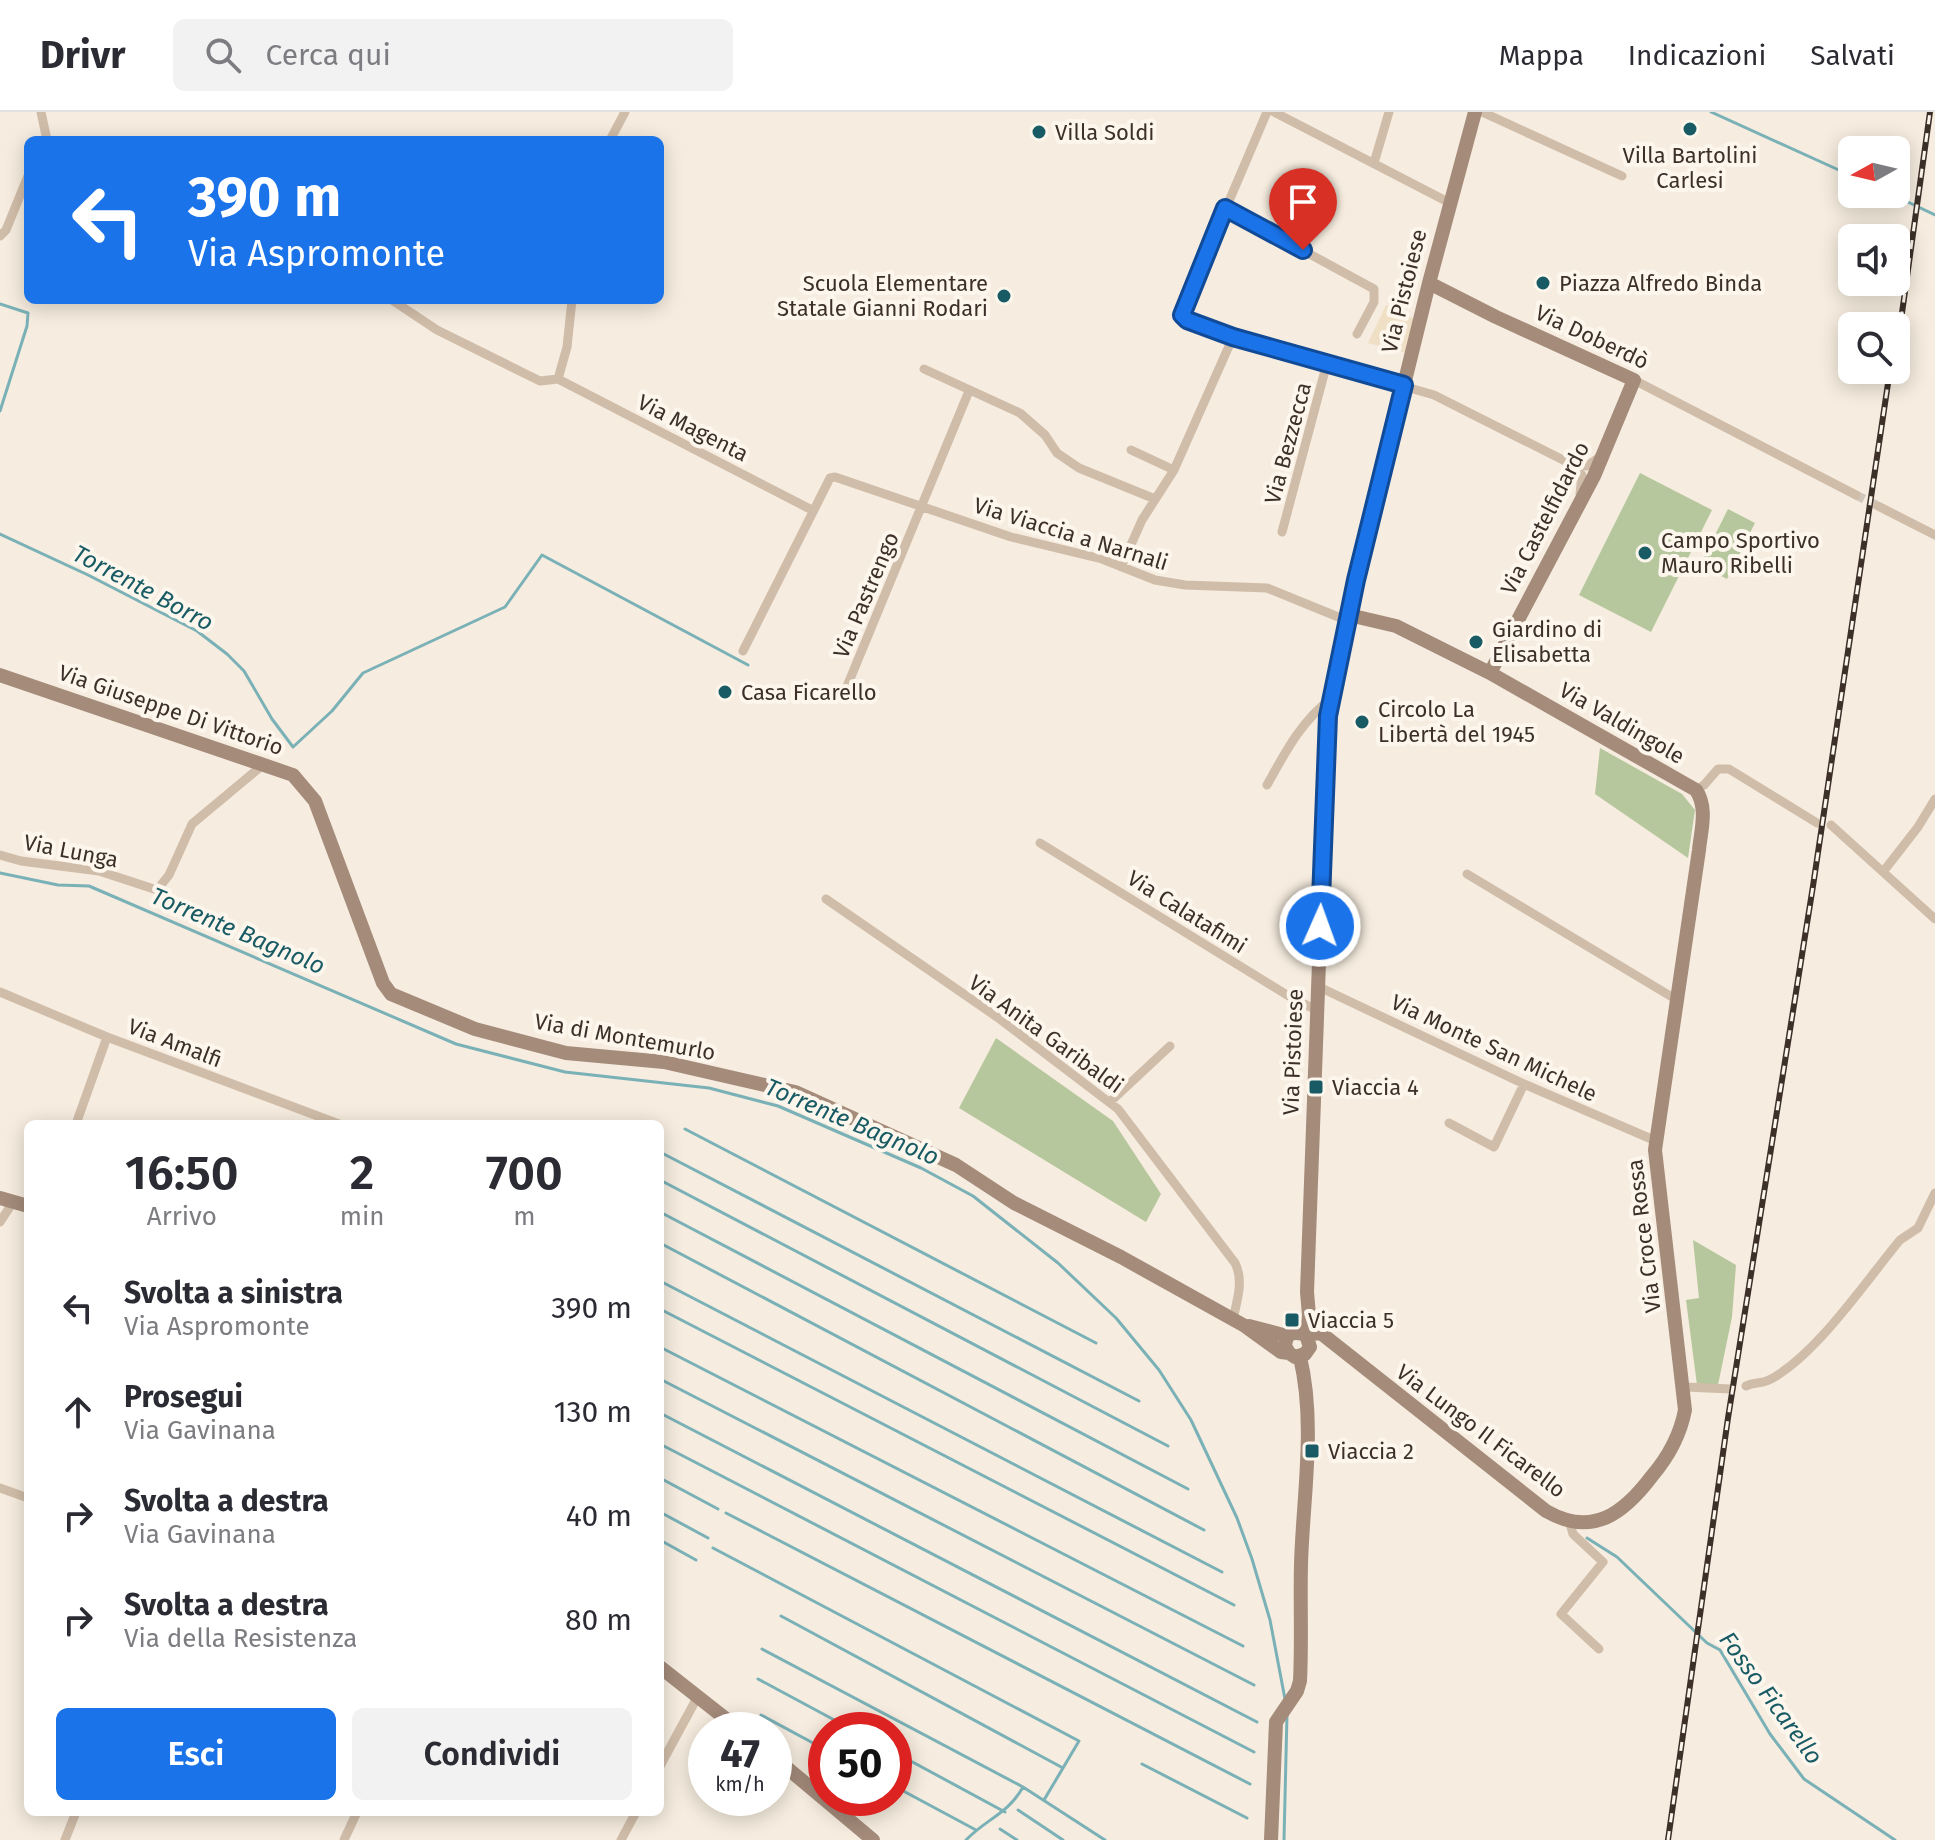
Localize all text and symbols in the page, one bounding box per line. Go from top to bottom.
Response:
search box [173,19,733,91]
text: Drivr [40,32,125,78]
icon: search [201,33,245,77]
text: Cerca qui [265,37,391,73]
text: Mappa [1499,39,1584,72]
text: Indicazioni [1628,39,1766,72]
text: Salvati [1810,39,1895,72]
place label: Villa Soldi [1055,119,1155,146]
marker: Villa Bartolini Carlesi [1681,120,1699,138]
marker: Villa Soldi [1030,123,1048,141]
north arrow [1838,136,1910,208]
map controls [1838,136,1910,384]
place label: Villa Bartolini Carlesi [1622,142,1758,194]
text: 390 m [188,164,341,231]
icon: left [56,168,160,272]
pin [1269,168,1337,250]
icon: arrive [1281,180,1325,224]
button: sound [1838,224,1910,296]
street label: Via Pistoiese [1376,226,1432,356]
text: Via Aspromonte [188,232,445,276]
place label: Scuola Elementare Statale Gianni Rodari [777,270,988,322]
place label: Piazza Alfredo Binda [1559,270,1762,297]
marker: Piazza Alfredo Binda [1534,274,1552,292]
marker: Scuola Elementare Statale Gianni Rodari [995,287,1013,305]
street label: Via Doberdò [1531,299,1653,375]
button: search [1838,312,1910,384]
street label: Via Bezzecca [1259,379,1317,507]
street label: Via Magenta [633,389,753,467]
street label: Via Castelfidardo [1495,437,1595,599]
street label: Via Viaccia a Narnali [971,492,1171,576]
place label: Campo Sportivo Mauro Ribelli [1661,527,1820,579]
street label: Via Pastrengo [827,528,905,662]
water label: Torrente Borro [68,539,218,637]
marker: Campo Sportivo Mauro Ribelli [1636,544,1654,562]
place label: Giardino di Elisabetta [1492,616,1602,668]
marker: Giardino di Elisabetta [1467,633,1485,651]
street label: Via Giuseppe Di Vittorio [55,659,287,761]
street label: Via Valdingole [1555,676,1689,770]
place label: Casa Ficarello [741,679,877,706]
marker: Casa Ficarello [716,683,734,701]
place label: Circolo La Libertà del 1945 [1378,696,1535,748]
marker: Circolo La Libertà del 1945 [1353,713,1371,731]
street label: Via Lunga [22,829,120,873]
street label: Via Calatafimi [1122,865,1252,959]
water label: Torrente Bagnolo [147,882,329,980]
position arrow [1278,884,1362,968]
street label: Via Anita Garibaldi [963,969,1129,1099]
street label: Via Pistoiese [1277,988,1309,1116]
street label: Via Monte San Michele [1387,988,1601,1108]
street label: Via di Montemurlo [532,1008,718,1066]
street label: Via Amalfi [124,1013,226,1073]
water label: Torrente Bagnolo [761,1073,943,1171]
place label: Viaccia 4 [1332,1074,1419,1101]
marker: Viaccia 4 [1307,1078,1325,1096]
text: 16:50 [125,1144,239,1202]
text: 2 [350,1144,374,1202]
text: 700 [486,1144,563,1202]
street label: Via Croce Rossa [1621,1158,1667,1314]
text: Arrivo [147,1201,217,1232]
text: min [340,1201,385,1232]
text: m [513,1201,535,1232]
text: Svolta a sinistra [124,1275,343,1311]
icon: left [56,1286,100,1330]
text: 390 m [551,1290,632,1326]
place label: Viaccia 5 [1308,1307,1394,1334]
text: Via Aspromonte [124,1311,310,1342]
marker: Viaccia 5 [1283,1311,1301,1329]
street label: Via Lungo Il Ficarello [1391,1359,1571,1503]
text: Prosegui [124,1379,243,1415]
icon: ahead [56,1390,100,1434]
text: 130 m [554,1394,632,1430]
text: Via Gavinana [124,1415,276,1446]
place label: Viaccia 2 [1328,1438,1414,1465]
marker: Viaccia 2 [1303,1442,1321,1460]
text: Svolta a destra [124,1483,329,1519]
icon: right [56,1494,100,1538]
text: 40 m [566,1498,632,1534]
text: Via Gavinana [124,1519,276,1550]
text: Svolta a destra [124,1587,329,1623]
icon: right [56,1598,100,1642]
text: 80 m [565,1602,632,1638]
text: Via della Resistenza [124,1623,357,1654]
water label: Fosso Ficarello [1714,1626,1828,1770]
button: Esci [56,1708,336,1800]
button: Condividi [352,1708,632,1800]
speed limit sign: 50 [808,1712,912,1816]
text: 47 [720,1730,760,1778]
text: km/h [715,1772,765,1796]

